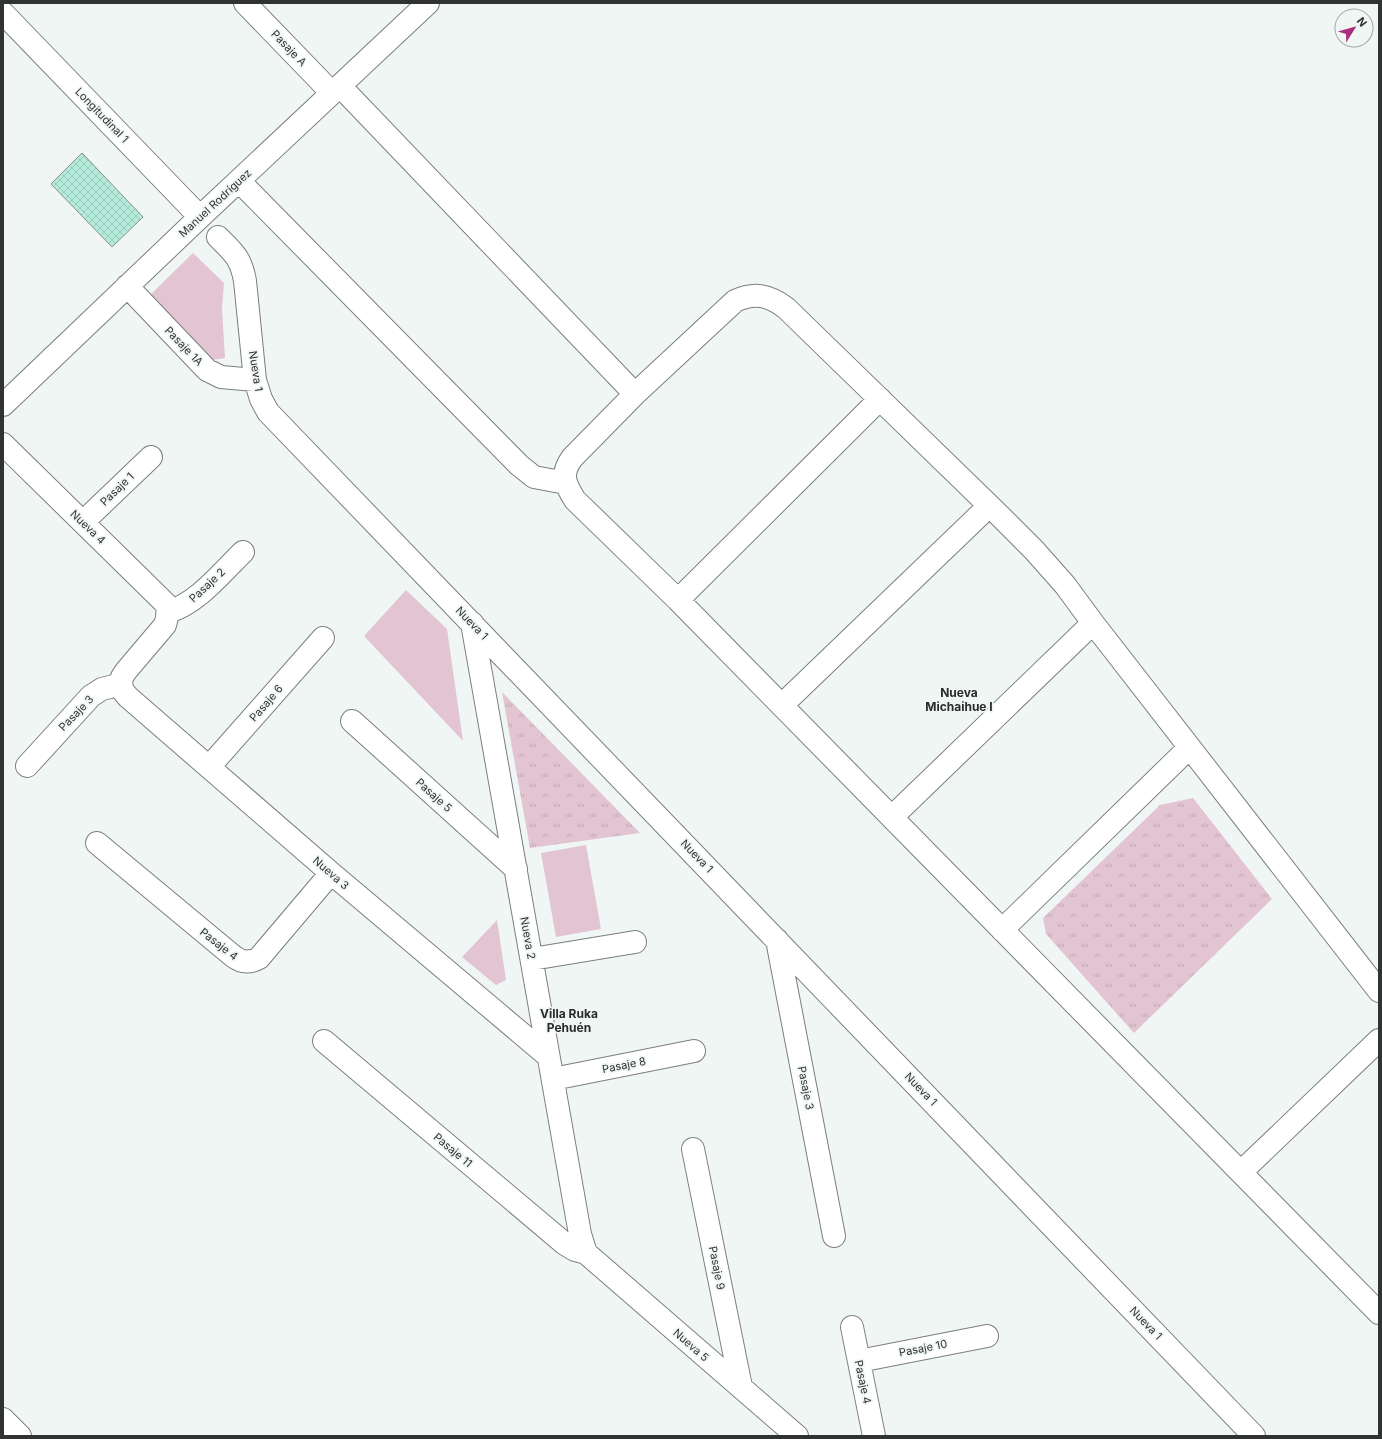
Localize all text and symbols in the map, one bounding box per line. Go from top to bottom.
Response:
north arrow [1334,8,1374,48]
text: N [1354,14,1370,30]
street label: Pasaje A [268,27,310,69]
street label: Longitudinal 1 [72,85,132,145]
street label: Manuel Rodríguez [176,166,254,240]
street label: Pasaje 1A [162,323,206,369]
street label: Nueva 1 [246,350,266,392]
street label: Pasaje 1 [97,469,137,509]
street label: Nueva 4 [67,507,109,547]
street label: Pasaje 2 [186,565,228,605]
street label: Nueva 1 [453,603,491,643]
street label: Pasaje 6 [246,682,286,724]
district label: Nueva Michaihue I [925,685,993,714]
street label: Pasaje 3 [56,692,97,734]
street label: Pasaje 5 [413,775,455,815]
street label: Nueva 1 [678,836,716,876]
street label: Nueva 3 [310,854,352,893]
street label: Nueva 2 [517,916,539,960]
street label: Pasaje 4 [197,925,241,963]
district label: Villa Ruka Pehuén [540,1006,598,1035]
street label: Pasaje 8 [601,1054,647,1076]
street label: Pasaje 3 [795,1065,817,1111]
street label: Nueva 1 [902,1069,940,1109]
street label: Pasaje 11 [431,1130,475,1170]
street label: Pasaje 9 [706,1245,728,1291]
street label: Nueva 1 [1127,1303,1165,1343]
street label: Nueva 5 [670,1326,712,1365]
street label: Pasaje 10 [898,1336,948,1360]
street label: Pasaje 4 [852,1359,874,1405]

